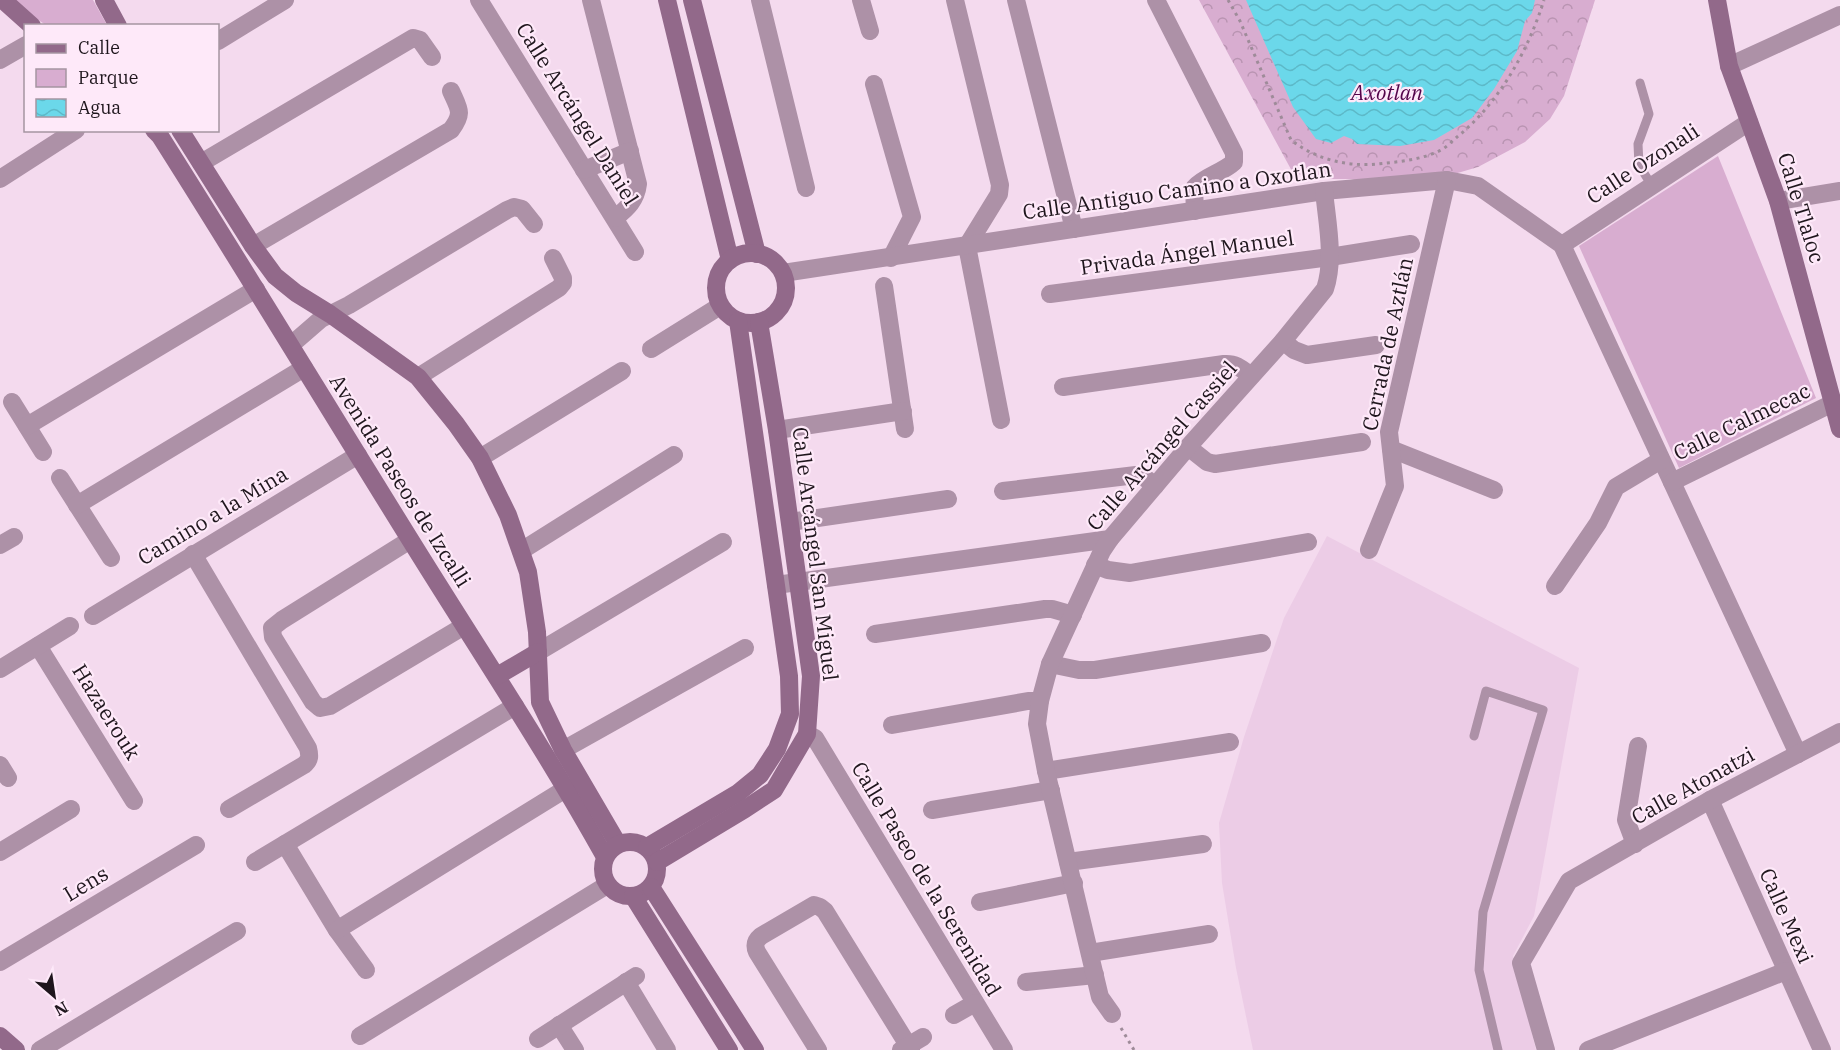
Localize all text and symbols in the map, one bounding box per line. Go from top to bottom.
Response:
street label: Calle Arcángel Daniel [510,17,646,210]
legend [24,24,219,132]
text: Calle [78,36,120,59]
text: Parque [78,66,138,89]
park label: Axotlan [1349,78,1423,106]
text: Agua [78,96,121,119]
street label: Calle Ozonali [1581,116,1704,210]
street label: Calle Tlaloc [1772,149,1832,266]
street label: Calle Antiguo Camino a Oxotlan [1021,154,1333,226]
street label: Privada Ángel Manuel [1078,223,1296,281]
street label: Cerrada de Aztlán [1355,254,1419,433]
street label: Calle Arcángel Cassiel [1080,355,1243,536]
street label: Avenida Paseos de Izcalli [324,369,478,592]
street label: Calle Calmecac [1668,376,1815,466]
street label: Calle Arcángel San Miguel [787,425,845,682]
street label: Camino a la Mina [132,459,293,571]
street label: Hazaerouk [66,658,148,765]
street label: Calle Atonatzi [1626,740,1759,830]
street label: Calle Paseo de la Serenidad [846,756,1008,1001]
street label: Lens [58,859,113,907]
street label: Calle Mexi [1754,864,1820,968]
north arrow [24,966,84,1026]
text: N [51,997,72,1021]

